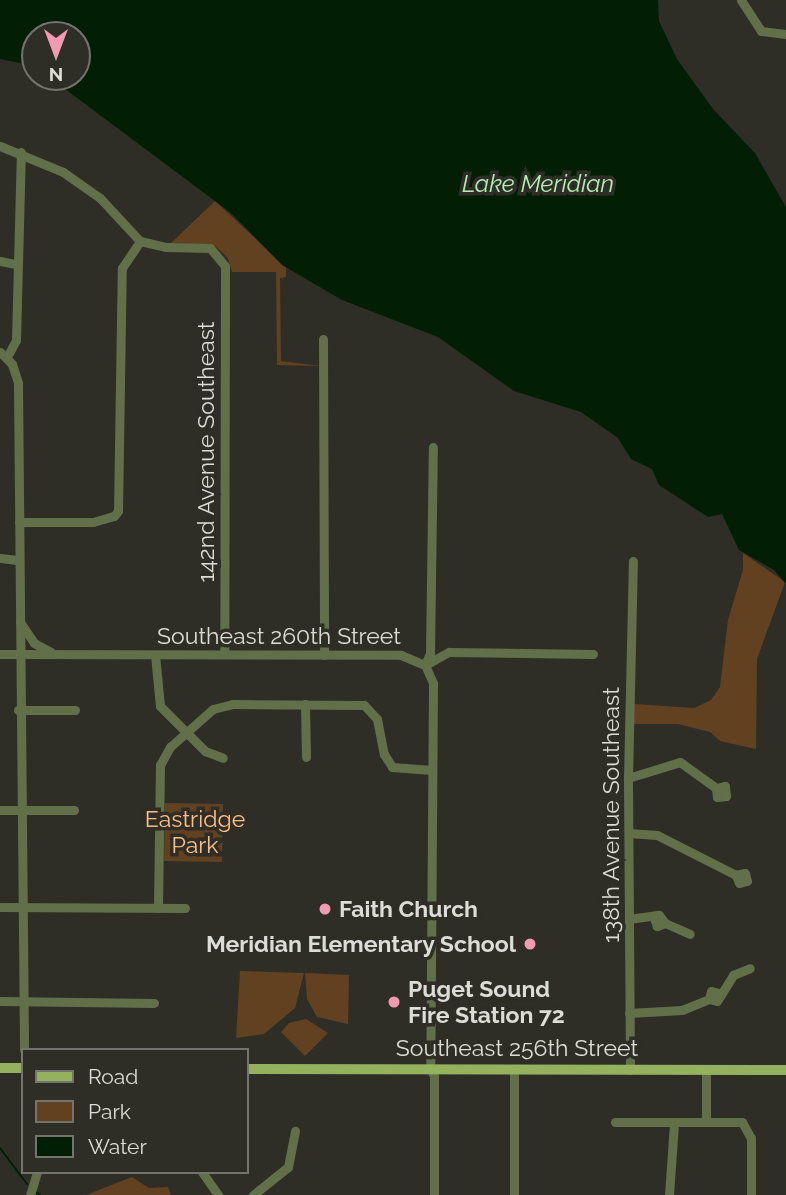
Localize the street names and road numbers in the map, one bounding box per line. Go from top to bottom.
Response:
street label: 142nd Avenue Southeast [192,321,220,583]
street label: Southeast 260th Street [157,622,401,650]
street label: 138th Avenue Southeast [597,687,625,943]
street label: Southeast 256th Street [396,1034,638,1062]

